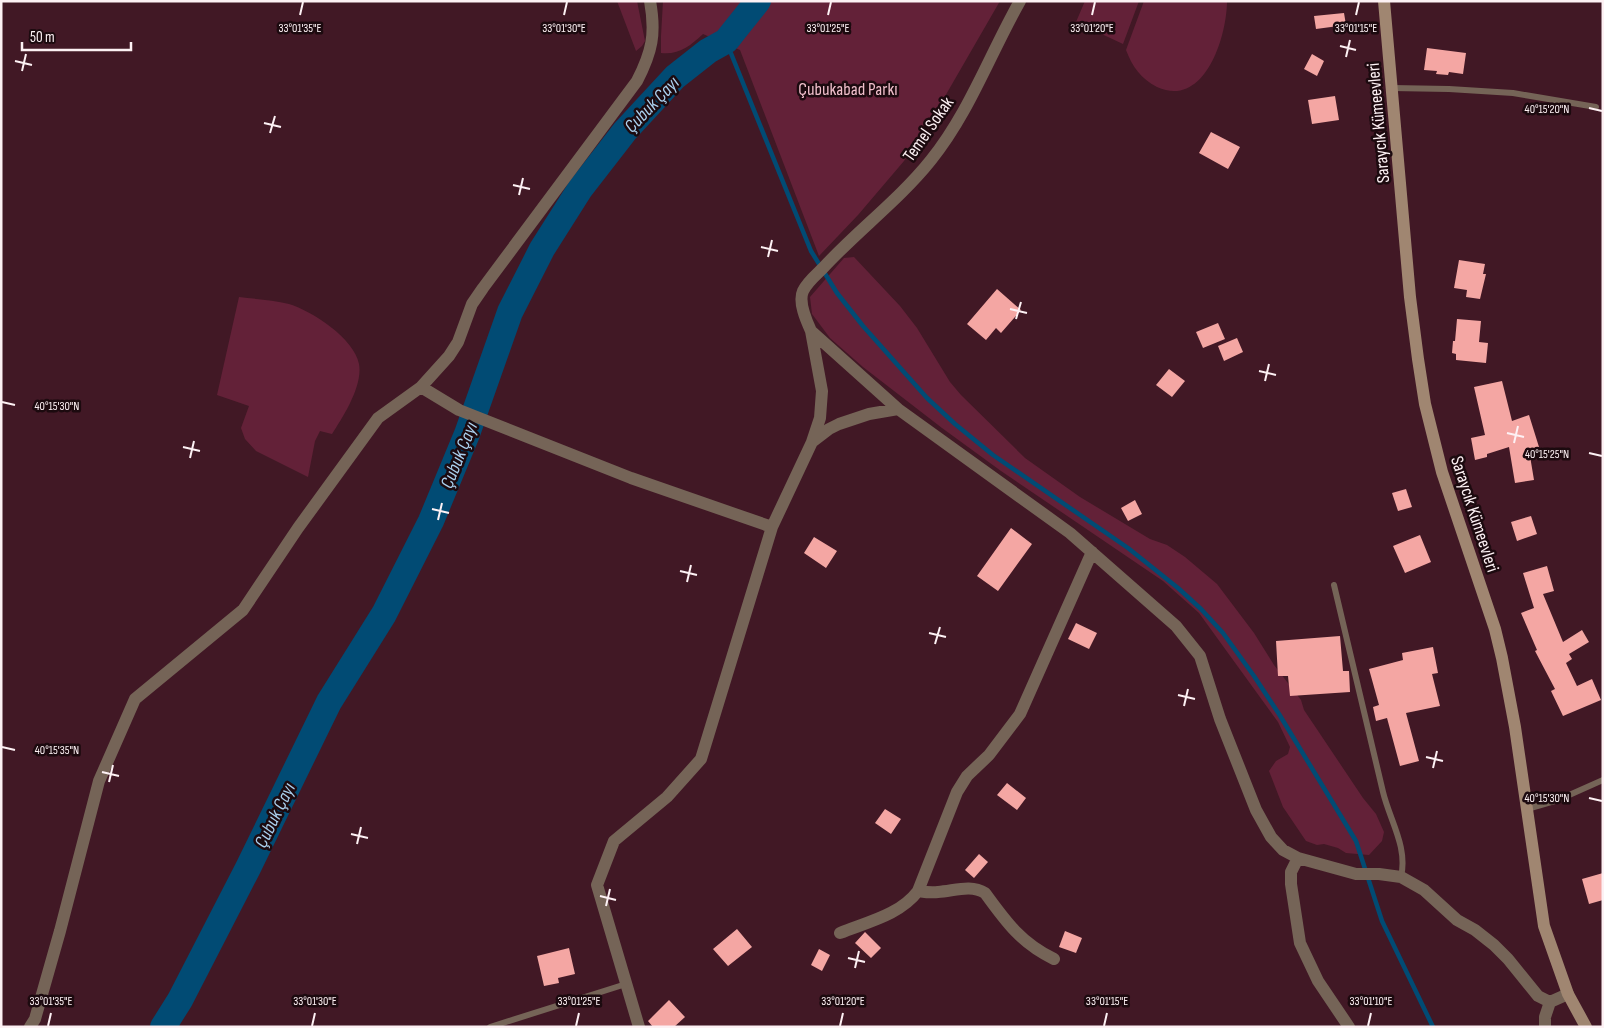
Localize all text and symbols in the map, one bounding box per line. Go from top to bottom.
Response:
scale bar [22,20,131,52]
text: 33°01'35"E [278,21,322,36]
text: 33°01'30"E [542,21,586,36]
text: 33°01'25"E [806,21,850,36]
text: 33°01'20"E [1070,21,1114,36]
text: 33°01'15"E [1335,21,1377,36]
text: 50 m [30,28,55,47]
street label: Saraycık Kümeevleri [1363,62,1394,184]
water label: Çubuk Çayı [620,72,685,138]
park label: Çubukabad Parkı [798,79,898,100]
street label: Temel Sokak [899,93,958,166]
text: 40°15'20"N [1525,102,1569,117]
text: 40°15'30"N [35,399,79,414]
water label: Çubuk Çayı [436,419,483,492]
text: 40°15'25"N [1525,447,1569,462]
street label: Saraycık Kümeevleri [1446,454,1503,575]
text: 40°15'35"N [35,743,79,758]
water label: Çubuk Çayı [250,779,301,852]
text: 40°15'30"N [1525,791,1569,806]
text: 33°01'35"E [29,994,73,1009]
text: 33°01'30"E [293,994,337,1009]
text: 33°01'25"E [557,994,601,1009]
text: 33°01'20"E [821,994,865,1009]
text: 33°01'15"E [1086,994,1128,1009]
text: 33°01'10"E [1350,994,1392,1009]

